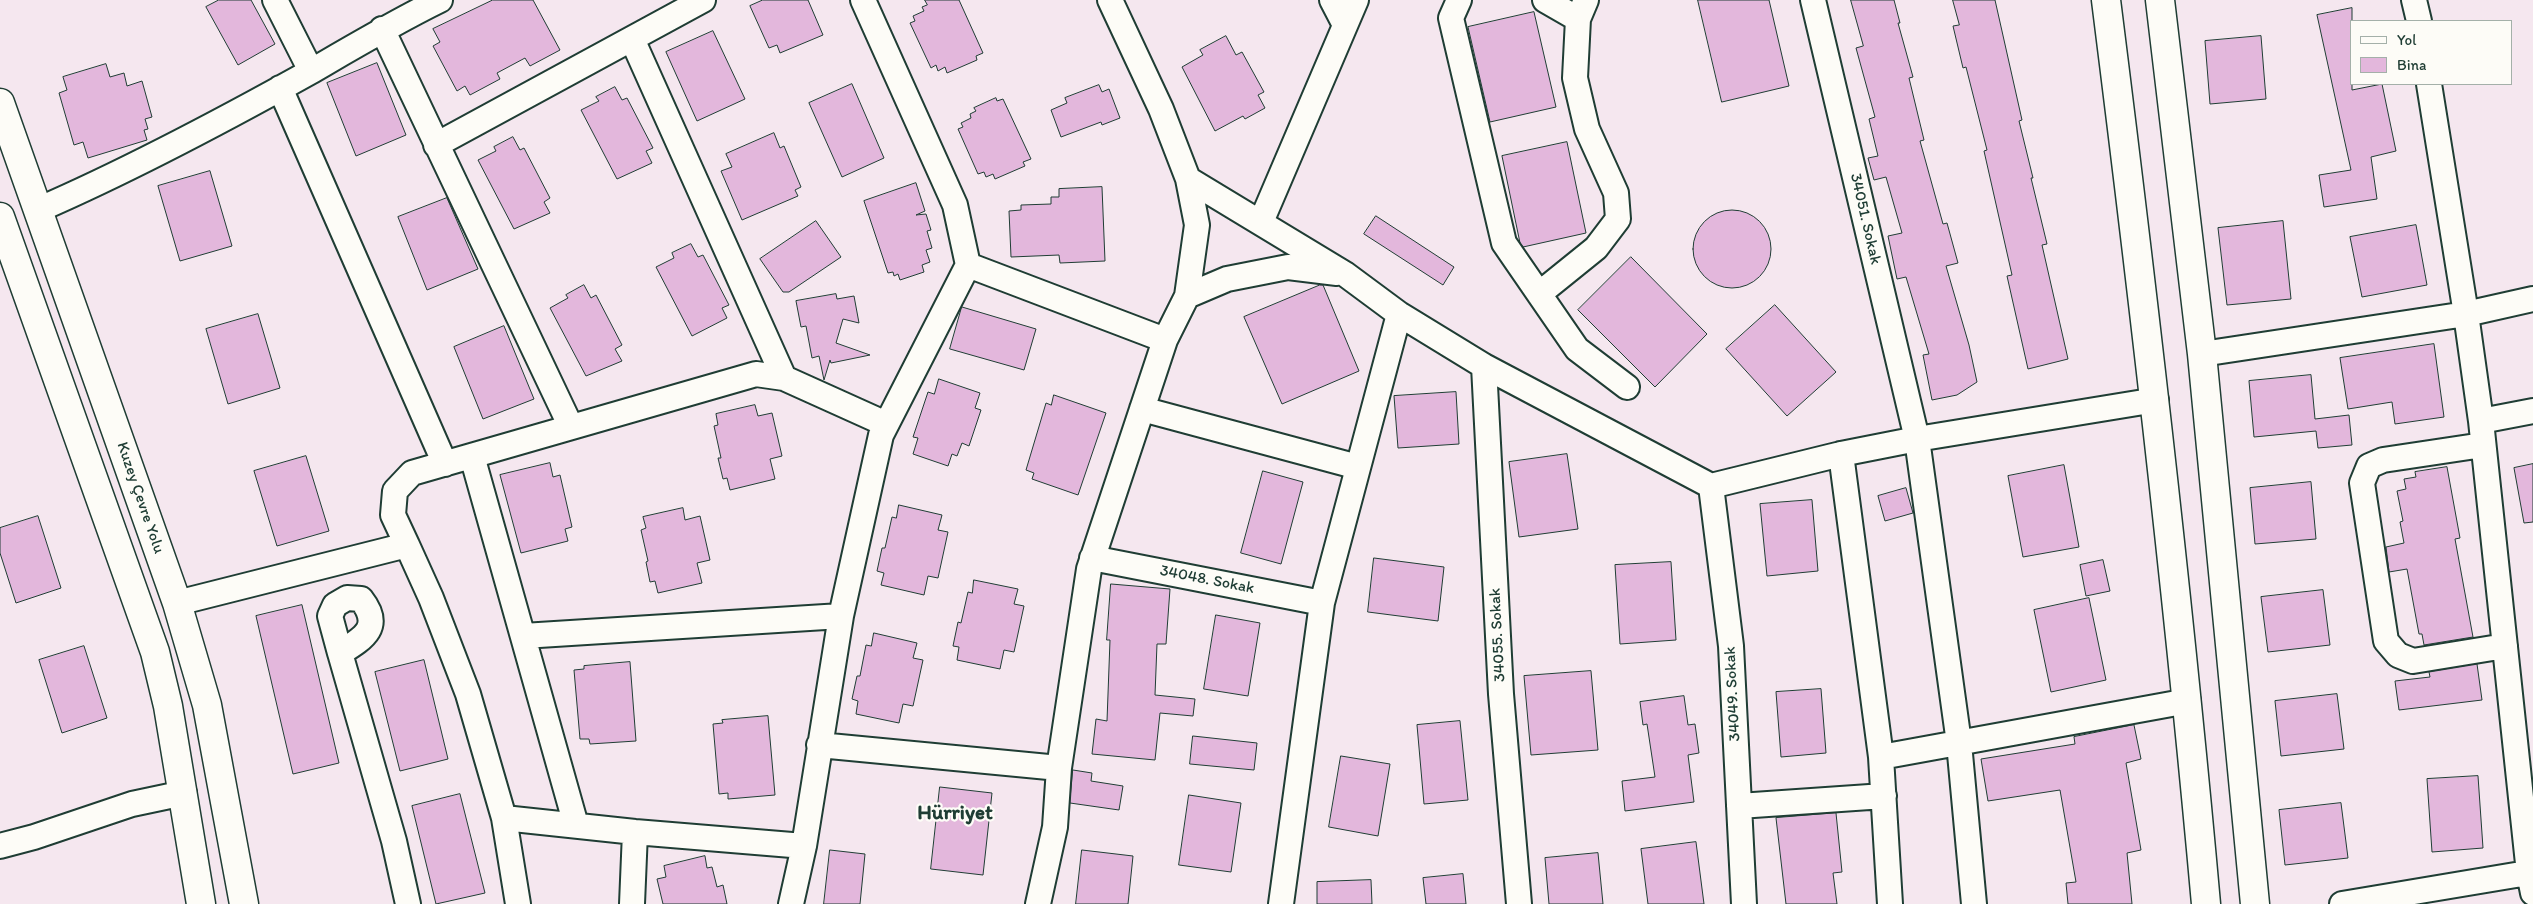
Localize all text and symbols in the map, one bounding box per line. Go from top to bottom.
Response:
legend [2350,20,2513,85]
text: Yol [2397,31,2416,49]
text: Bina [2397,56,2426,74]
street label: 34051. Sokak [1845,172,1885,266]
street label: Kuzey Çevre Yolu [112,440,168,556]
street label: 34048. Sokak [1158,561,1256,599]
street label: 34055. Sokak [1486,588,1510,682]
street label: 34049. Sokak [1721,646,1745,742]
district label: Hürriyet [917,801,993,827]

